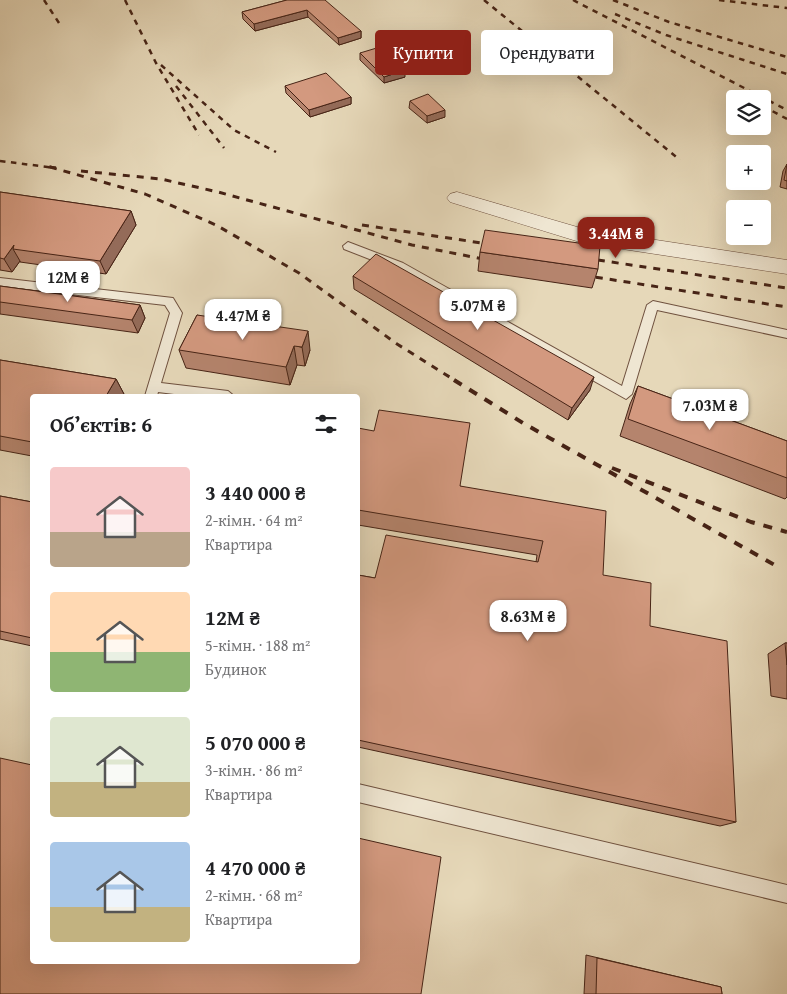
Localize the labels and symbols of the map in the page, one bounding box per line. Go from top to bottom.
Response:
pin: 3.44M ₴ [570,216,662,259]
pin: 12M ₴ [33,260,103,303]
pin: 5.07M ₴ [432,288,524,331]
pin: 4.47M ₴ [197,298,289,341]
pin: 7.03M ₴ [664,388,756,431]
pin: 8.63M ₴ [482,600,574,642]

